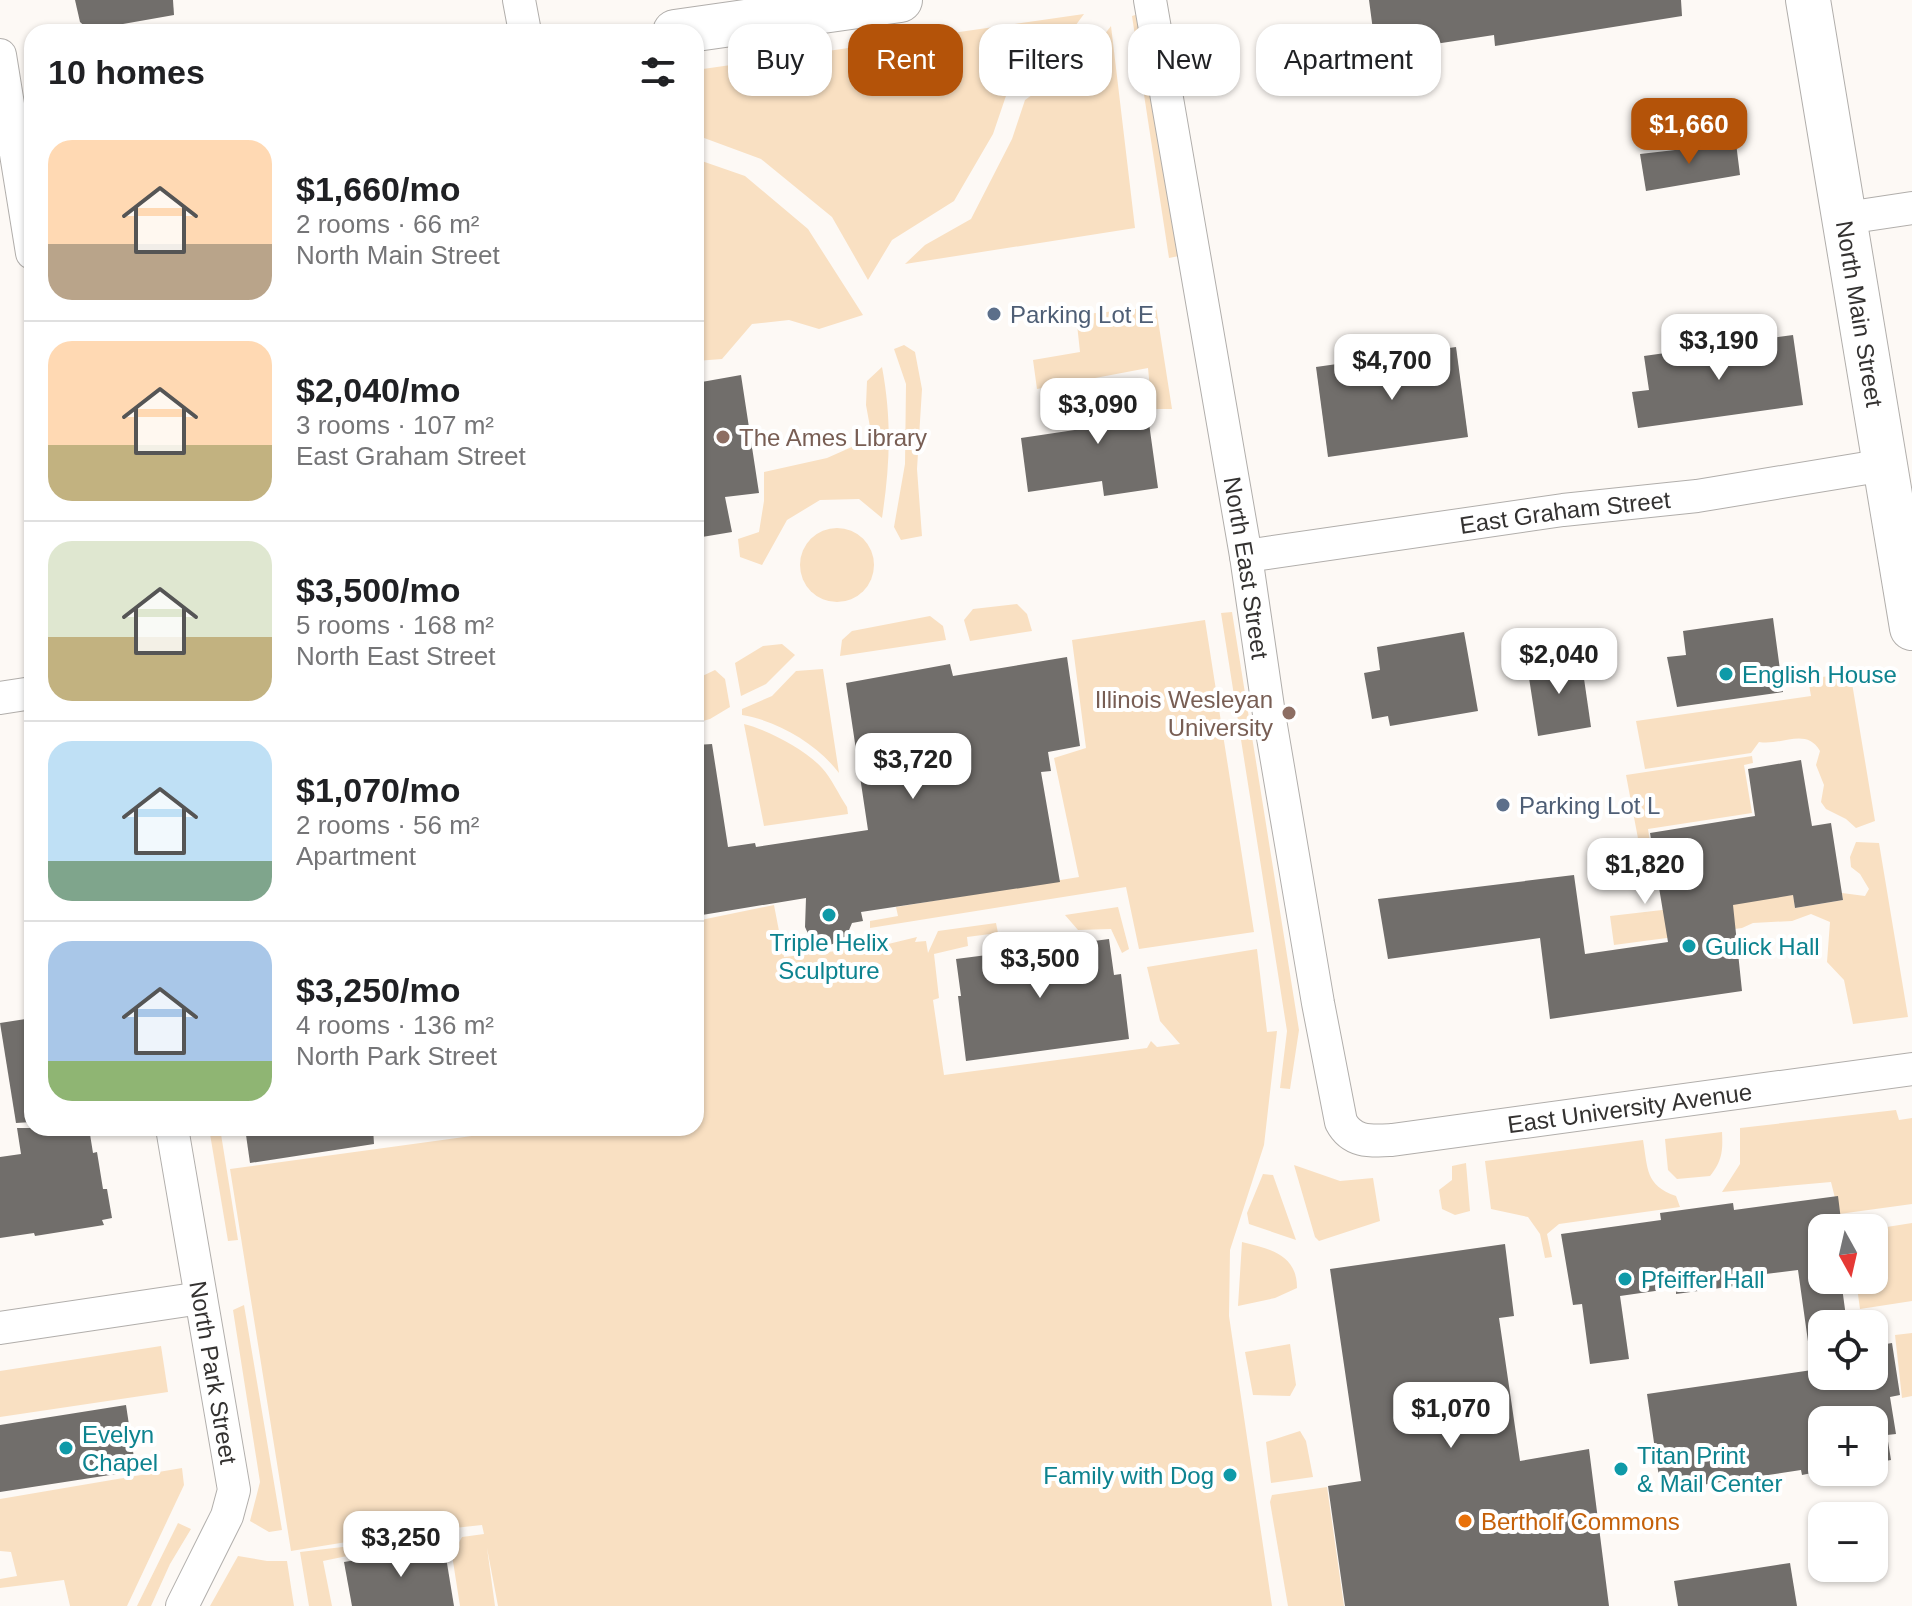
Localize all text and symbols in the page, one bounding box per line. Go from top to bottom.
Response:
chip: Buy [728,24,832,96]
chip: Rent [848,24,963,96]
chip: Filters [979,24,1112,96]
chip: New [1128,24,1240,96]
chip: Apartment [1256,24,1441,96]
icon: filters [636,50,680,94]
text: 10 homes [48,53,205,91]
pin: $1,660 [1624,98,1754,166]
text: $1,660 [1649,109,1729,139]
text: $1,660/mo [296,170,460,208]
icon: home [112,172,208,268]
text: 2 rooms · 66 m² [296,209,480,239]
street label: North Main Street [1831,219,1889,409]
text: North Main Street [296,240,500,270]
place label: Parking Lot E [1010,301,1154,328]
marker: Parking Lot E [985,305,1003,323]
pin: $3,190 [1654,314,1784,382]
text: $3,190 [1679,325,1759,355]
pin: $4,700 [1327,334,1457,402]
text: $4,700 [1352,345,1432,375]
text: $2,040/mo [296,371,460,409]
icon: home [112,373,208,469]
pin: $3,090 [1033,378,1163,446]
text: $3,090 [1058,389,1138,419]
text: 3 rooms · 107 m² [296,410,494,440]
place label: The Ames Library [739,424,927,451]
marker: The Ames Library [714,428,732,446]
text: East Graham Street [296,441,526,471]
street label: North East Street [1219,475,1274,661]
street label: East Graham Street [1458,485,1672,538]
text: $3,500/mo [296,571,460,609]
icon: home [112,573,208,669]
text: 5 rooms · 168 m² [296,610,494,640]
pin: $2,040 [1494,628,1624,696]
text: $2,040 [1519,639,1599,669]
text: North East Street [296,641,495,671]
place label: English House [1742,661,1897,688]
marker: English House [1717,665,1735,683]
place label: Illinois Wesleyan University [1095,686,1273,741]
marker: Illinois Wesleyan University [1280,704,1298,722]
pin: $3,720 [848,733,978,801]
text: $3,720 [873,744,953,774]
text: $1,070/mo [296,771,460,809]
icon: home [112,773,208,869]
place label: Parking Lot L [1519,792,1660,819]
marker: Parking Lot L [1494,796,1512,814]
text: 2 rooms · 56 m² [296,810,480,840]
pin: $1,820 [1580,838,1710,906]
text: Apartment [296,841,416,871]
text: $1,820 [1605,849,1685,879]
marker: Triple Helix Sculpture [820,906,838,924]
place label: Triple Helix Sculpture [769,929,889,984]
pin: $3,500 [975,932,1105,1000]
place label: Gulick Hall [1705,933,1820,960]
marker: Gulick Hall [1680,937,1698,955]
text: $3,500 [1000,943,1080,973]
text: $3,250/mo [296,971,460,1009]
icon: home [112,973,208,1069]
text: 4 rooms · 136 m² [296,1010,494,1040]
text: North Park Street [296,1041,497,1071]
street label: East University Avenue [1506,1078,1753,1138]
north arrow [1808,1214,1888,1294]
map controls [1808,1214,1888,1582]
place label: Pfeiffer Hall [1641,1266,1765,1293]
marker: Pfeiffer Hall [1616,1270,1634,1288]
street label: North Park Street [185,1279,243,1466]
button: locate [1808,1310,1888,1390]
pin: $1,070 [1386,1382,1516,1450]
text: $1,070 [1411,1393,1491,1423]
button: + [1808,1406,1888,1486]
place label: Evelyn Chapel [82,1421,158,1476]
marker: Evelyn Chapel [57,1439,75,1457]
place label: Titan Print & Mail Center [1637,1442,1782,1497]
marker: Titan Print & Mail Center [1612,1460,1630,1478]
place label: Family with Dog [1043,1462,1214,1489]
marker: Family with Dog [1221,1466,1239,1484]
button: − [1808,1502,1888,1582]
place label: Bertholf Commons [1481,1508,1680,1535]
pin: $3,250 [336,1511,466,1579]
marker: Bertholf Commons [1456,1512,1474,1530]
text: $3,250 [361,1522,441,1552]

